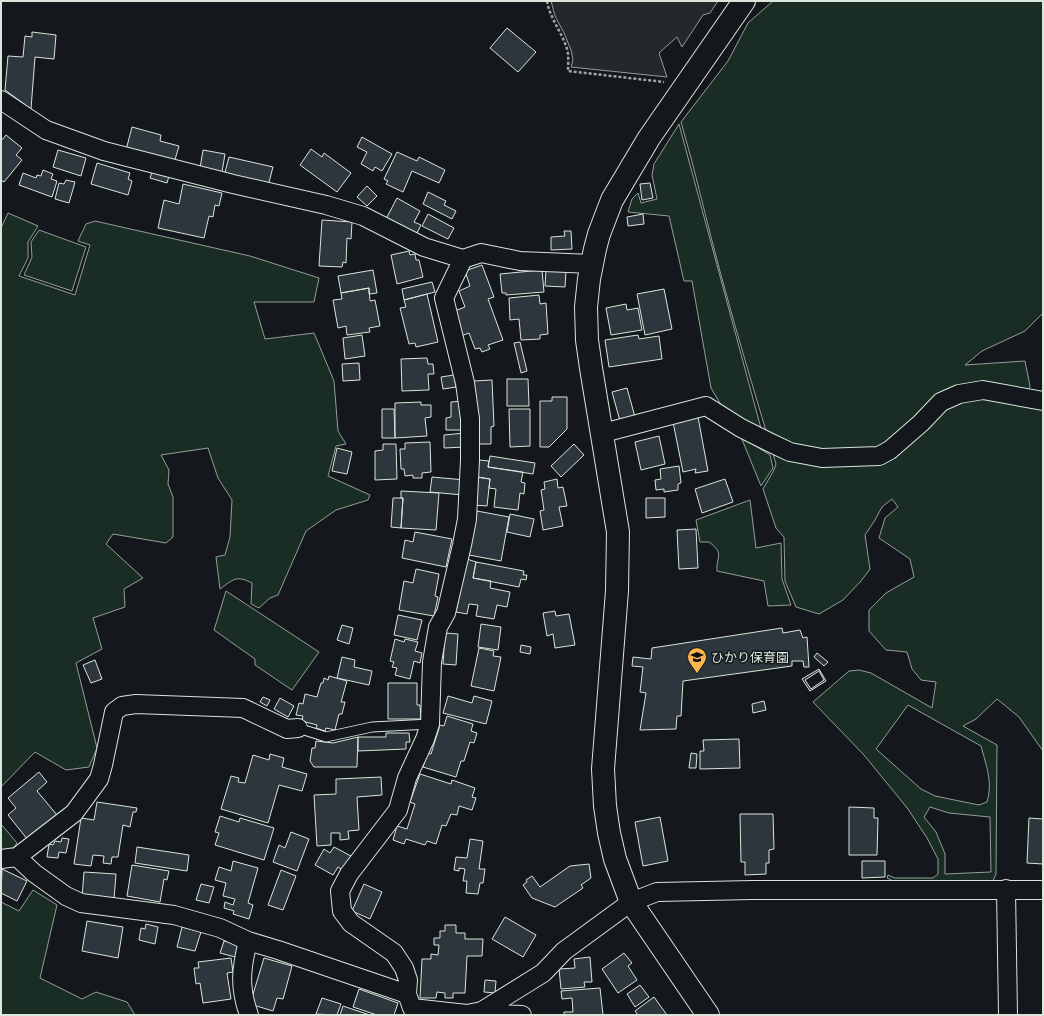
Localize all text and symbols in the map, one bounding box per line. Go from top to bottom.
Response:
school or university icon: ひかり保育園 [686,646,708,674]
place label: ひかり保育園 [711,650,789,665]

